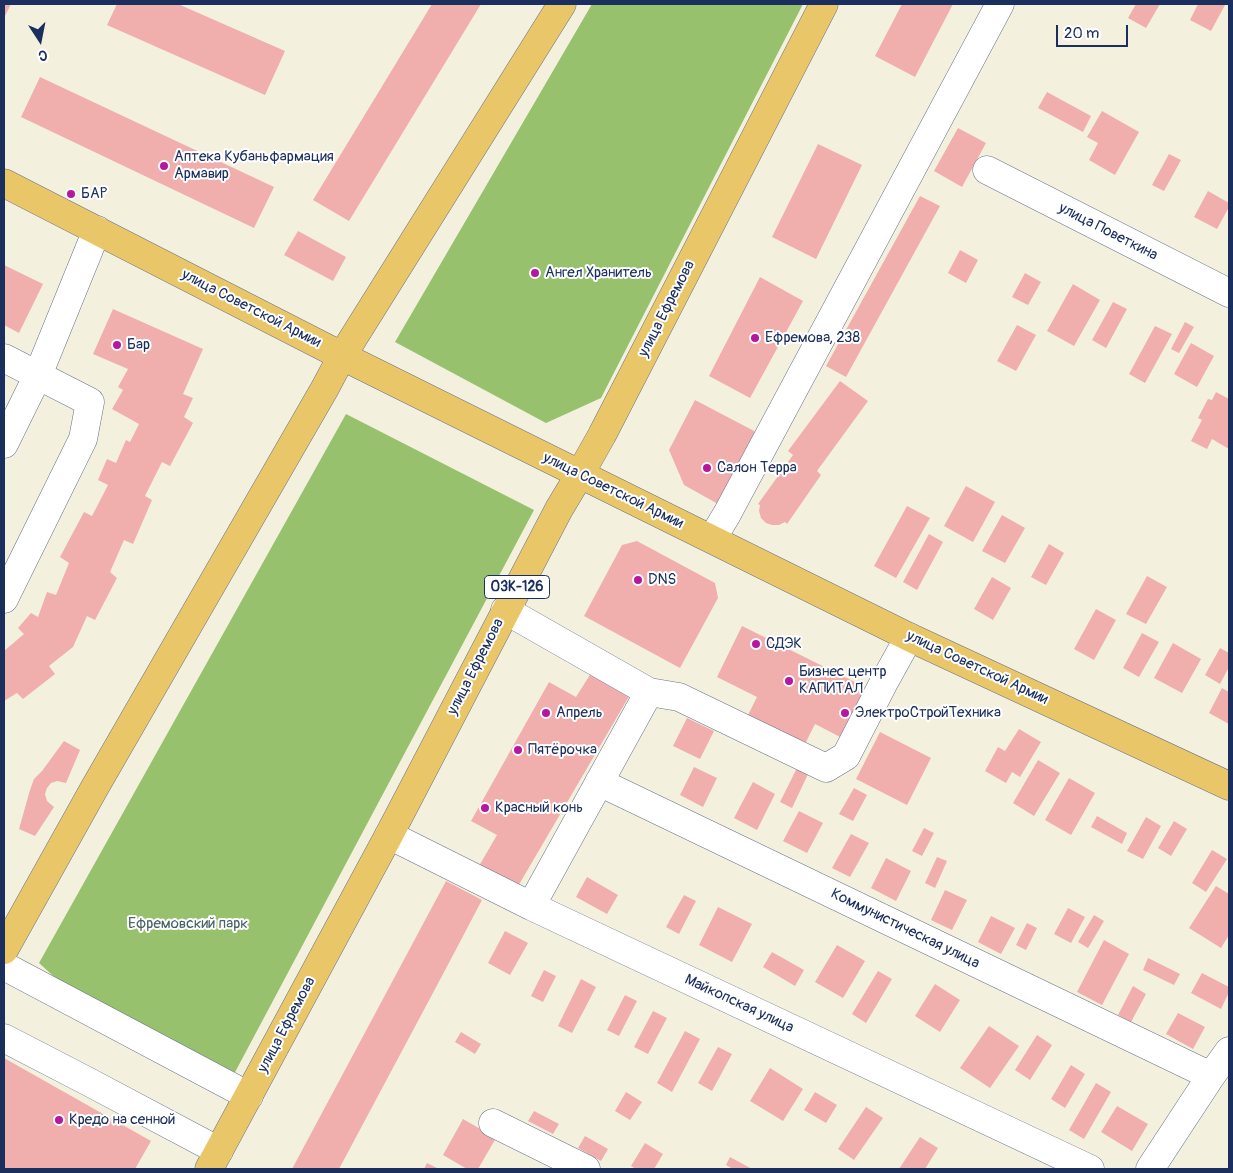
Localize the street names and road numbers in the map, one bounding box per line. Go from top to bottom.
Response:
street label: улица Поветкина [1055,199,1161,265]
street label: улица Ефремова [635,258,699,360]
street label: улица Советской Армии [178,266,324,352]
street label: улица Советской Армии [540,449,686,533]
road number: 03К-126 [484,576,550,598]
street label: улица Ефремова [444,616,508,718]
street label: улица Советской Армии [903,627,1051,709]
street label: Коммунистическая улица [828,885,982,973]
street label: Майкопская улица [682,971,796,1037]
street label: улица Ефремова [254,974,320,1076]

